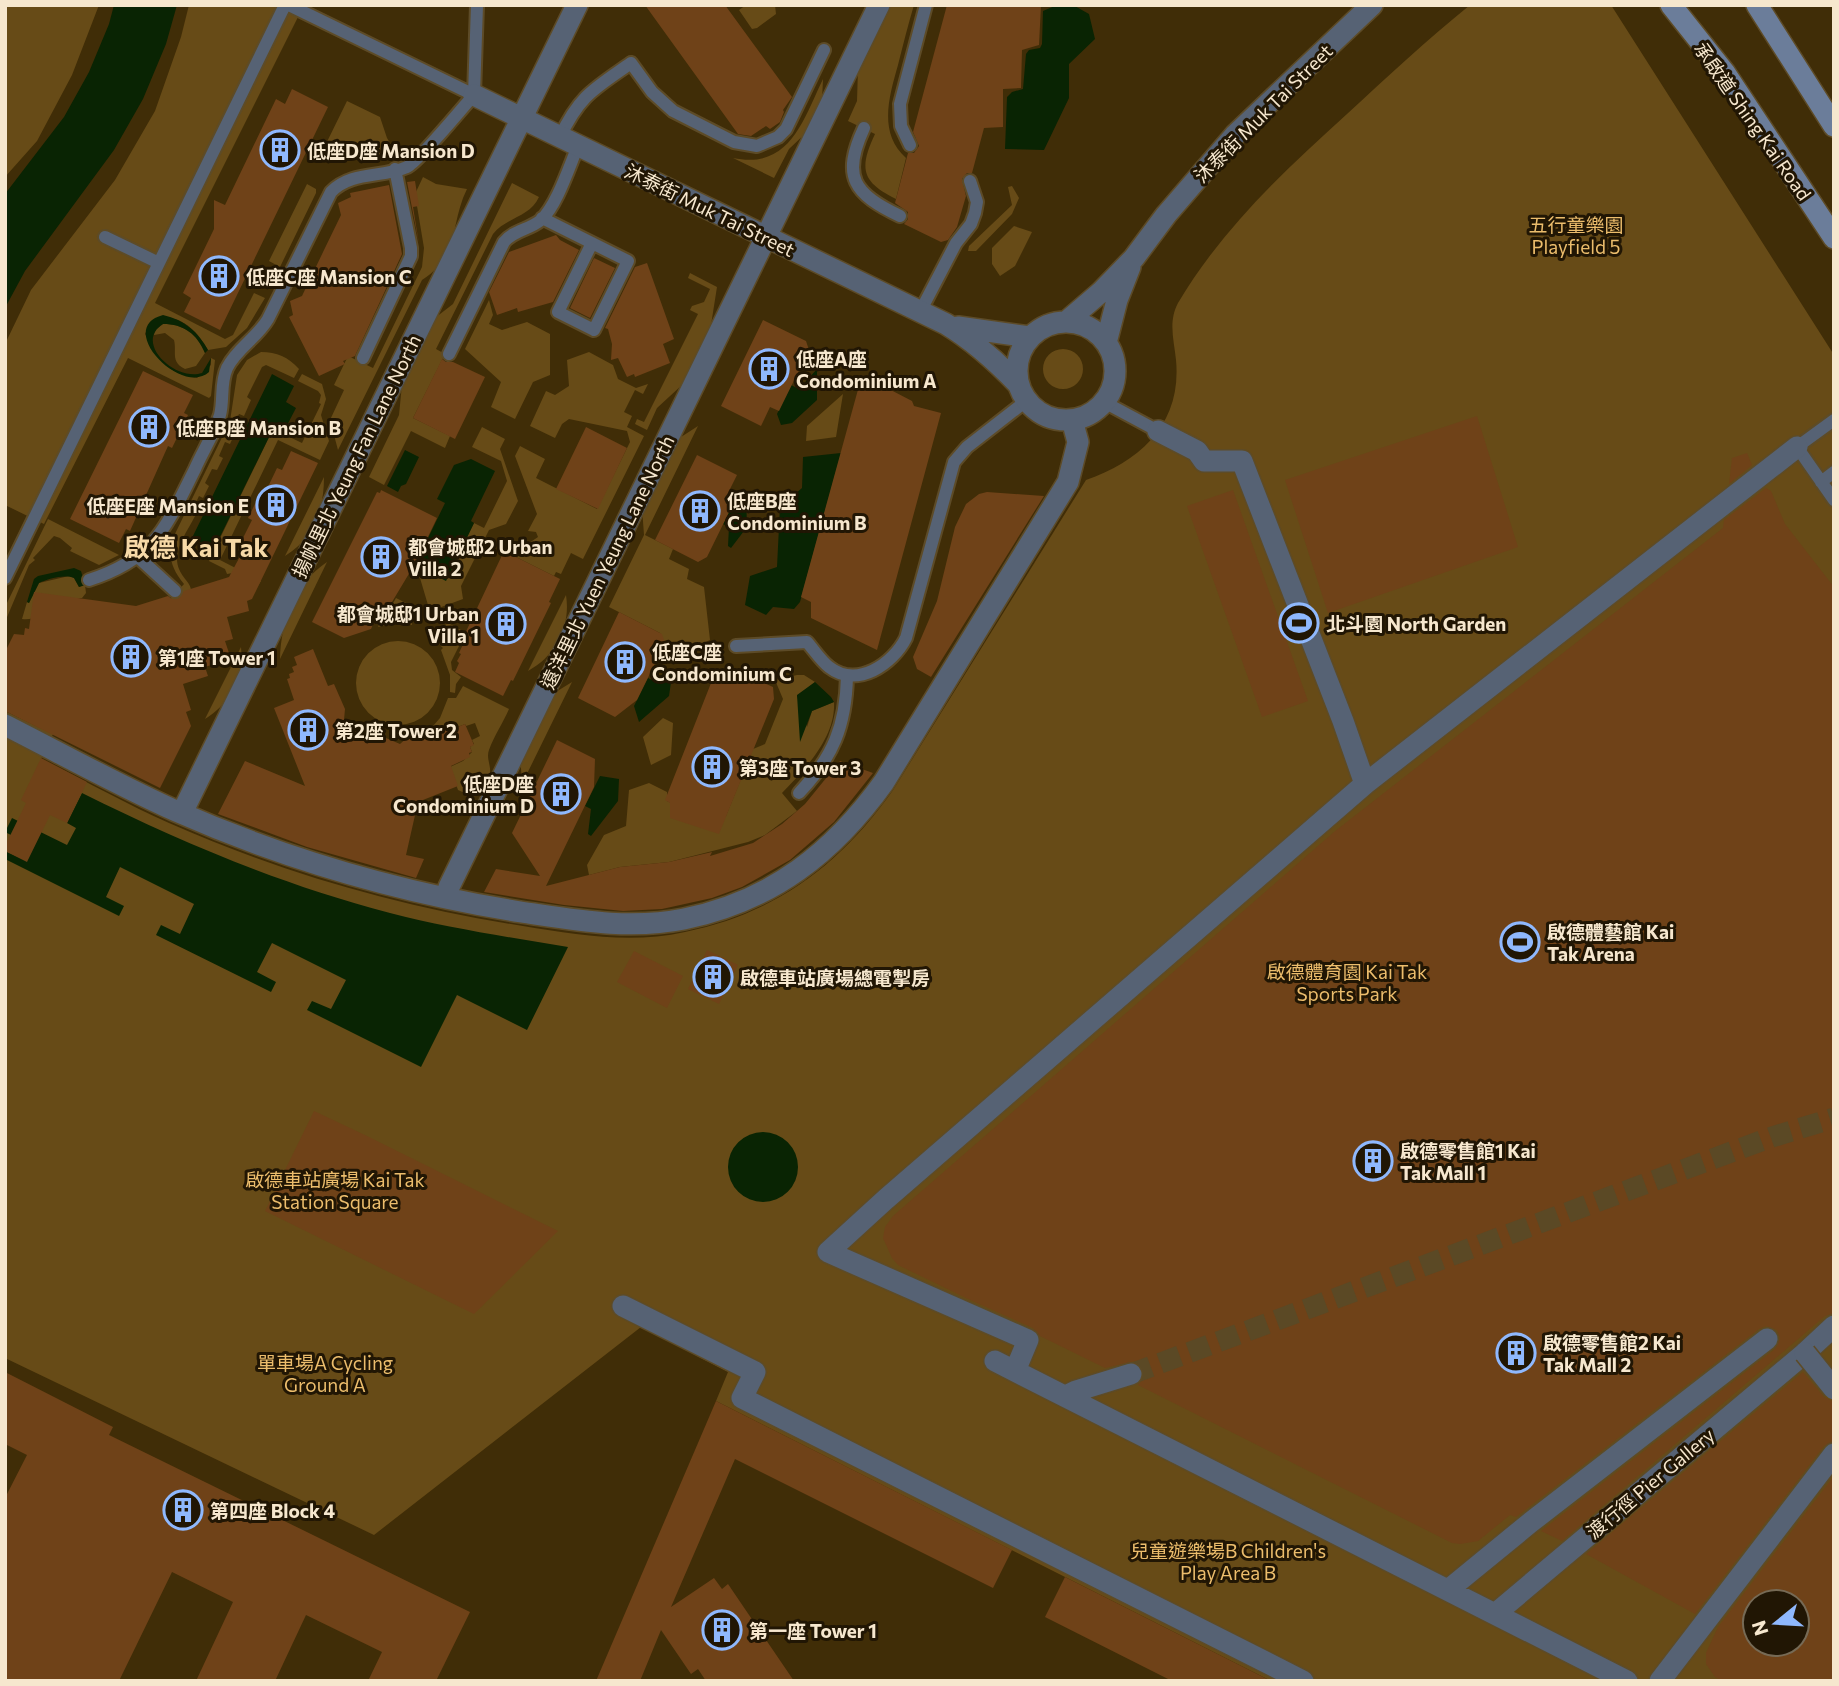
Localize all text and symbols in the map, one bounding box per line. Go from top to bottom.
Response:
street label: 承啟道 Shing Kai Road [1690,37,1816,205]
street label: 沐泰街 Muk Tai Street [1189,39,1337,187]
building icon: 低座D座 Mansion D [259,129,301,171]
place label: 低座D座 Mansion D [307,139,475,162]
street label: 沐泰街 Muk Tai Street [621,159,799,261]
park label: 五行童樂園 Playfield 5 [1528,213,1624,258]
building icon: 低座C座 Mansion C [198,255,240,297]
place label: 低座C座 Mansion C [246,265,412,288]
street label: 揚帆里北 Yeung Fan Lane North [287,331,425,581]
place label: 低座A座 Condominium A [796,347,937,392]
building icon: 低座A座 Condominium A [748,348,790,390]
building icon: 低座B座 Mansion B [128,406,170,448]
place label: 低座B座 Mansion B [176,416,341,439]
street label: 遠洋里北 Yuen Yeung Lane North [535,431,679,693]
building icon: 低座E座 Mansion E [255,484,297,526]
place label: 低座B座 Condominium B [727,489,867,534]
building icon: 低座B座 Condominium B [679,490,721,532]
place label: 低座E座 Mansion E [86,494,249,517]
district label: 啟德 Kai Tak [124,531,268,562]
place label: 都會城邸2 Urban Villa 2 [408,535,552,580]
building icon: 都會城邸2 Urban Villa 2 [360,536,402,578]
place label: 都會城邸1 Urban Villa 1 [337,602,479,647]
sports icon: 北斗園 North Garden [1278,602,1320,644]
building icon: 都會城邸1 Urban Villa 1 [485,603,527,645]
place label: 北斗園 North Garden [1326,612,1506,635]
building icon: 第1座 Tower 1 [110,636,152,678]
place label: 低座C座 Condominium C [652,640,792,685]
building icon: 低座C座 Condominium C [604,641,646,683]
place label: 第1座 Tower 1 [158,646,275,669]
building icon: 第2座 Tower 2 [287,709,329,751]
place label: 第2座 Tower 2 [335,719,457,742]
building icon: 第3座 Tower 3 [691,746,733,788]
place label: 第3座 Tower 3 [739,756,861,779]
place label: 低座D座 Condominium D [393,772,534,817]
building icon: 低座D座 Condominium D [540,773,582,815]
place label: 啟德體藝館 Kai Tak Arena [1547,920,1674,965]
sports icon: 啟德體藝館 Kai Tak Arena [1499,921,1541,963]
building icon: 啟德車站廣場總電掣房 [692,956,734,998]
park label: 啟德體育園 Kai Tak Sports Park [1267,960,1427,1005]
place label: 啟德車站廣場總電掣房 [740,966,930,989]
place label: 啟德零售館1 Kai Tak Mall 1 [1400,1139,1536,1184]
building icon: 啟德零售館1 Kai Tak Mall 1 [1352,1140,1394,1182]
park label: 啟德車站廣場 Kai Tak Station Square [245,1168,425,1213]
place label: 啟德零售館2 Kai Tak Mall 2 [1543,1331,1681,1376]
building icon: 啟德零售館2 Kai Tak Mall 2 [1495,1332,1537,1374]
park label: 單車場A Cycling Ground A [257,1351,393,1396]
street label: 渡行徑 Pier Gallery [1581,1423,1719,1543]
building icon: 第四座 Block 4 [162,1489,204,1531]
place label: 第四座 Block 4 [210,1499,335,1522]
park label: 兒童遊樂場B Children's Play Area B [1130,1539,1326,1584]
north arrow [1741,1588,1811,1658]
building icon: 第一座 Tower 1 [701,1609,743,1651]
text: N [1746,1618,1772,1639]
place label: 第一座 Tower 1 [749,1619,877,1642]

